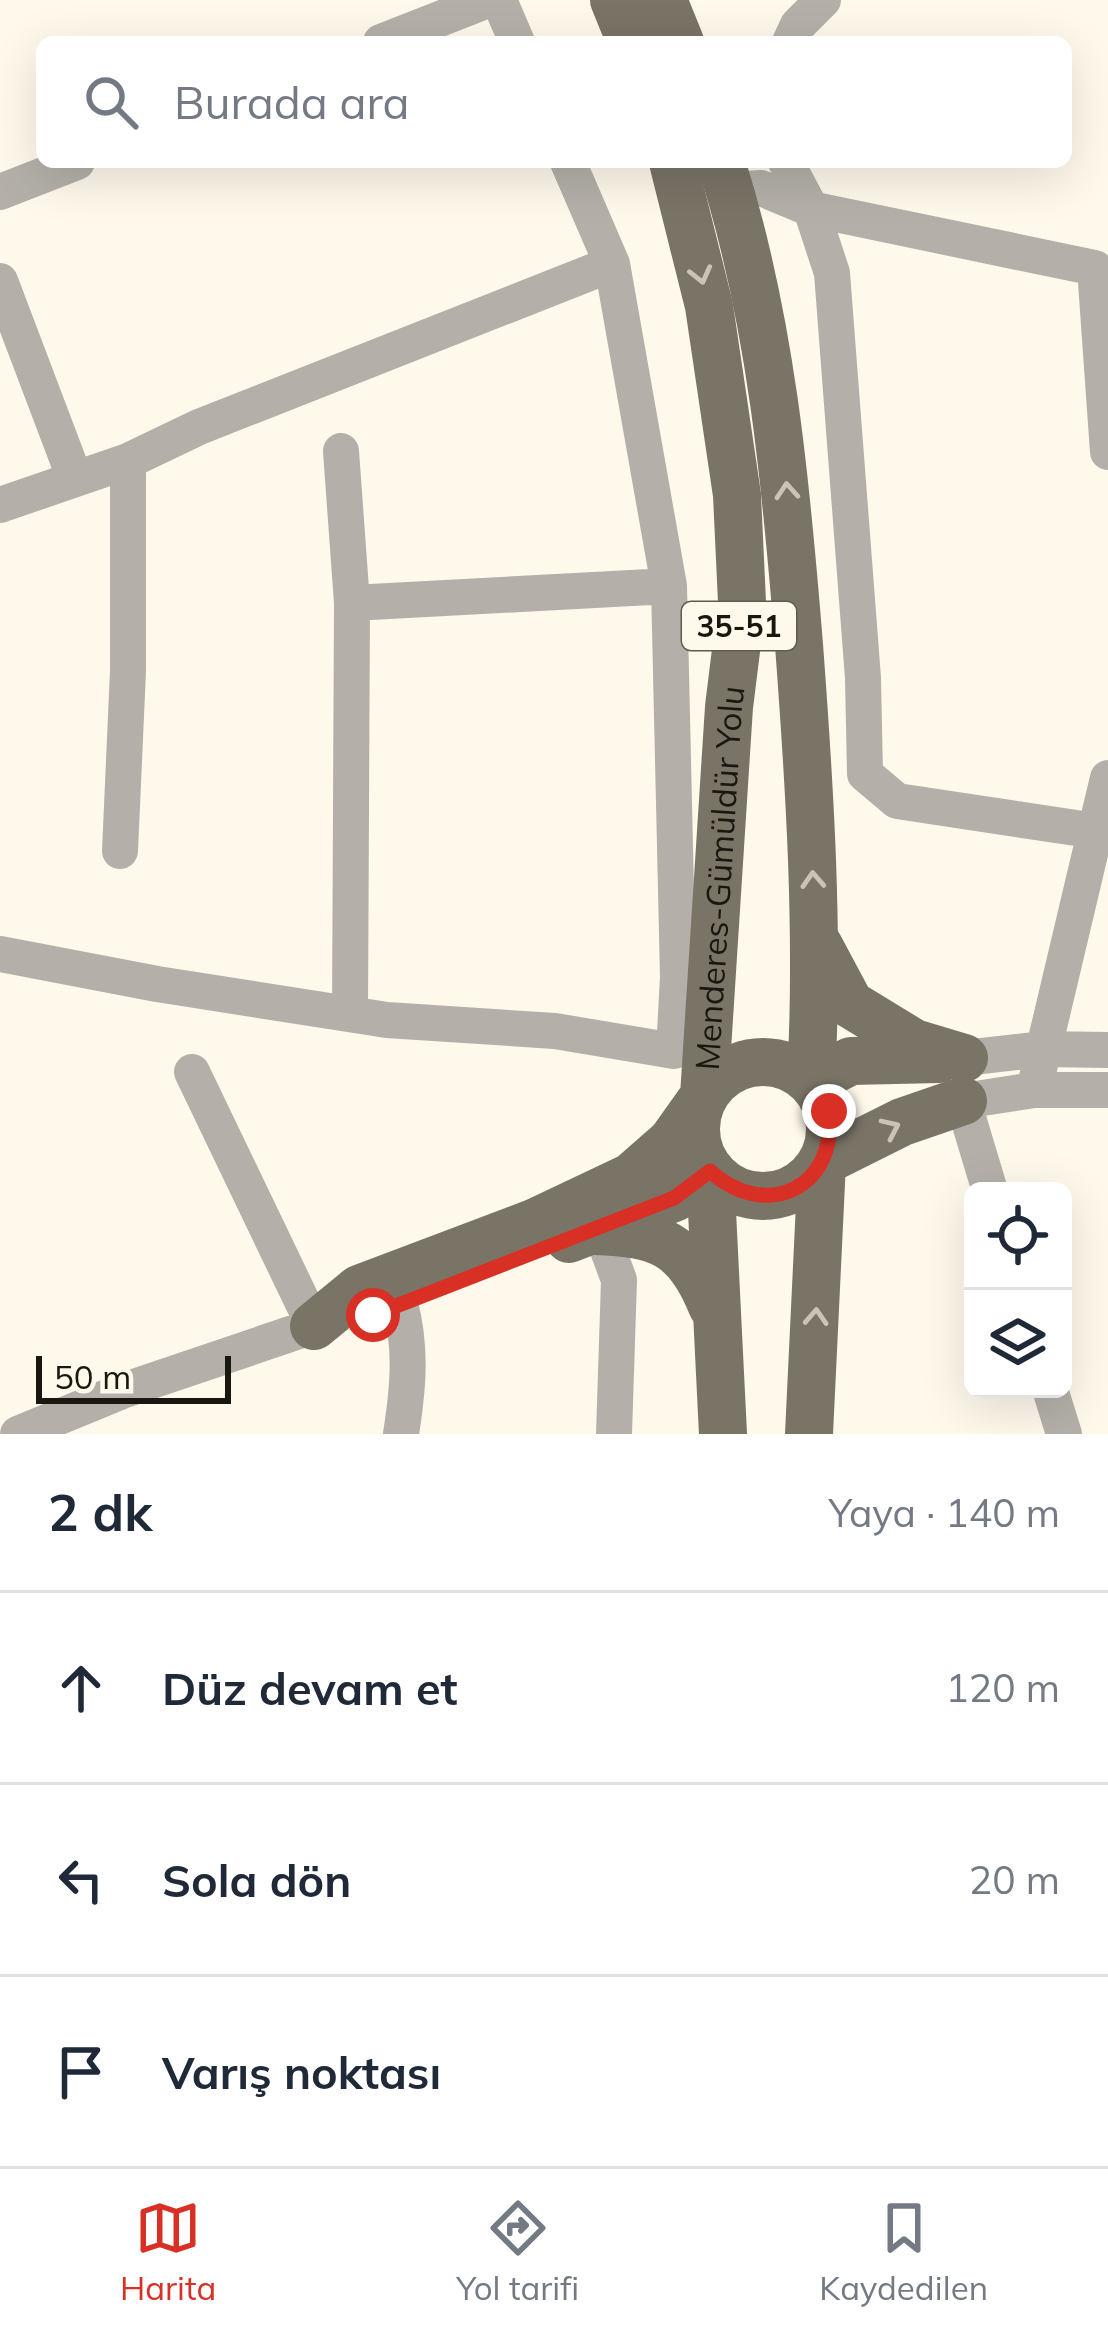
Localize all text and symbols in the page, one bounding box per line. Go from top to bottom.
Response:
search box [36,36,1072,168]
icon: search [78,69,144,135]
text: Burada ara [174,74,410,130]
one-way arrow [687,265,712,285]
one-way arrow [774,481,800,500]
road number: 35-51 [682,602,796,650]
street label: Menderes-Gümüldür Yolu [685,683,752,1071]
one-way arrow [800,870,826,889]
route end [802,1084,856,1138]
one-way arrow [879,1119,900,1142]
map controls [964,1182,1072,1398]
button: locate [964,1182,1072,1290]
route start [346,1288,400,1342]
button: layers [964,1290,1072,1398]
one-way arrow [803,1307,829,1326]
scale bar [36,1350,231,1403]
text: 50 m [54,1356,131,1397]
text: 2 dk [48,1480,152,1544]
text: Yaya · 140 m [828,1488,1060,1537]
icon: ahead [48,1655,114,1721]
text: Düz devam et [162,1660,458,1716]
text: 120 m [945,1663,1060,1712]
icon: left [48,1847,114,1913]
text: Sola dön [162,1852,351,1908]
text: 20 m [969,1855,1060,1904]
icon: arrive [48,2039,114,2105]
text: Varış noktası [162,2044,441,2100]
tab: Harita [120,2195,216,2308]
tab: Yol tarifi [456,2195,579,2308]
tab: Kaydedilen [819,2195,988,2308]

